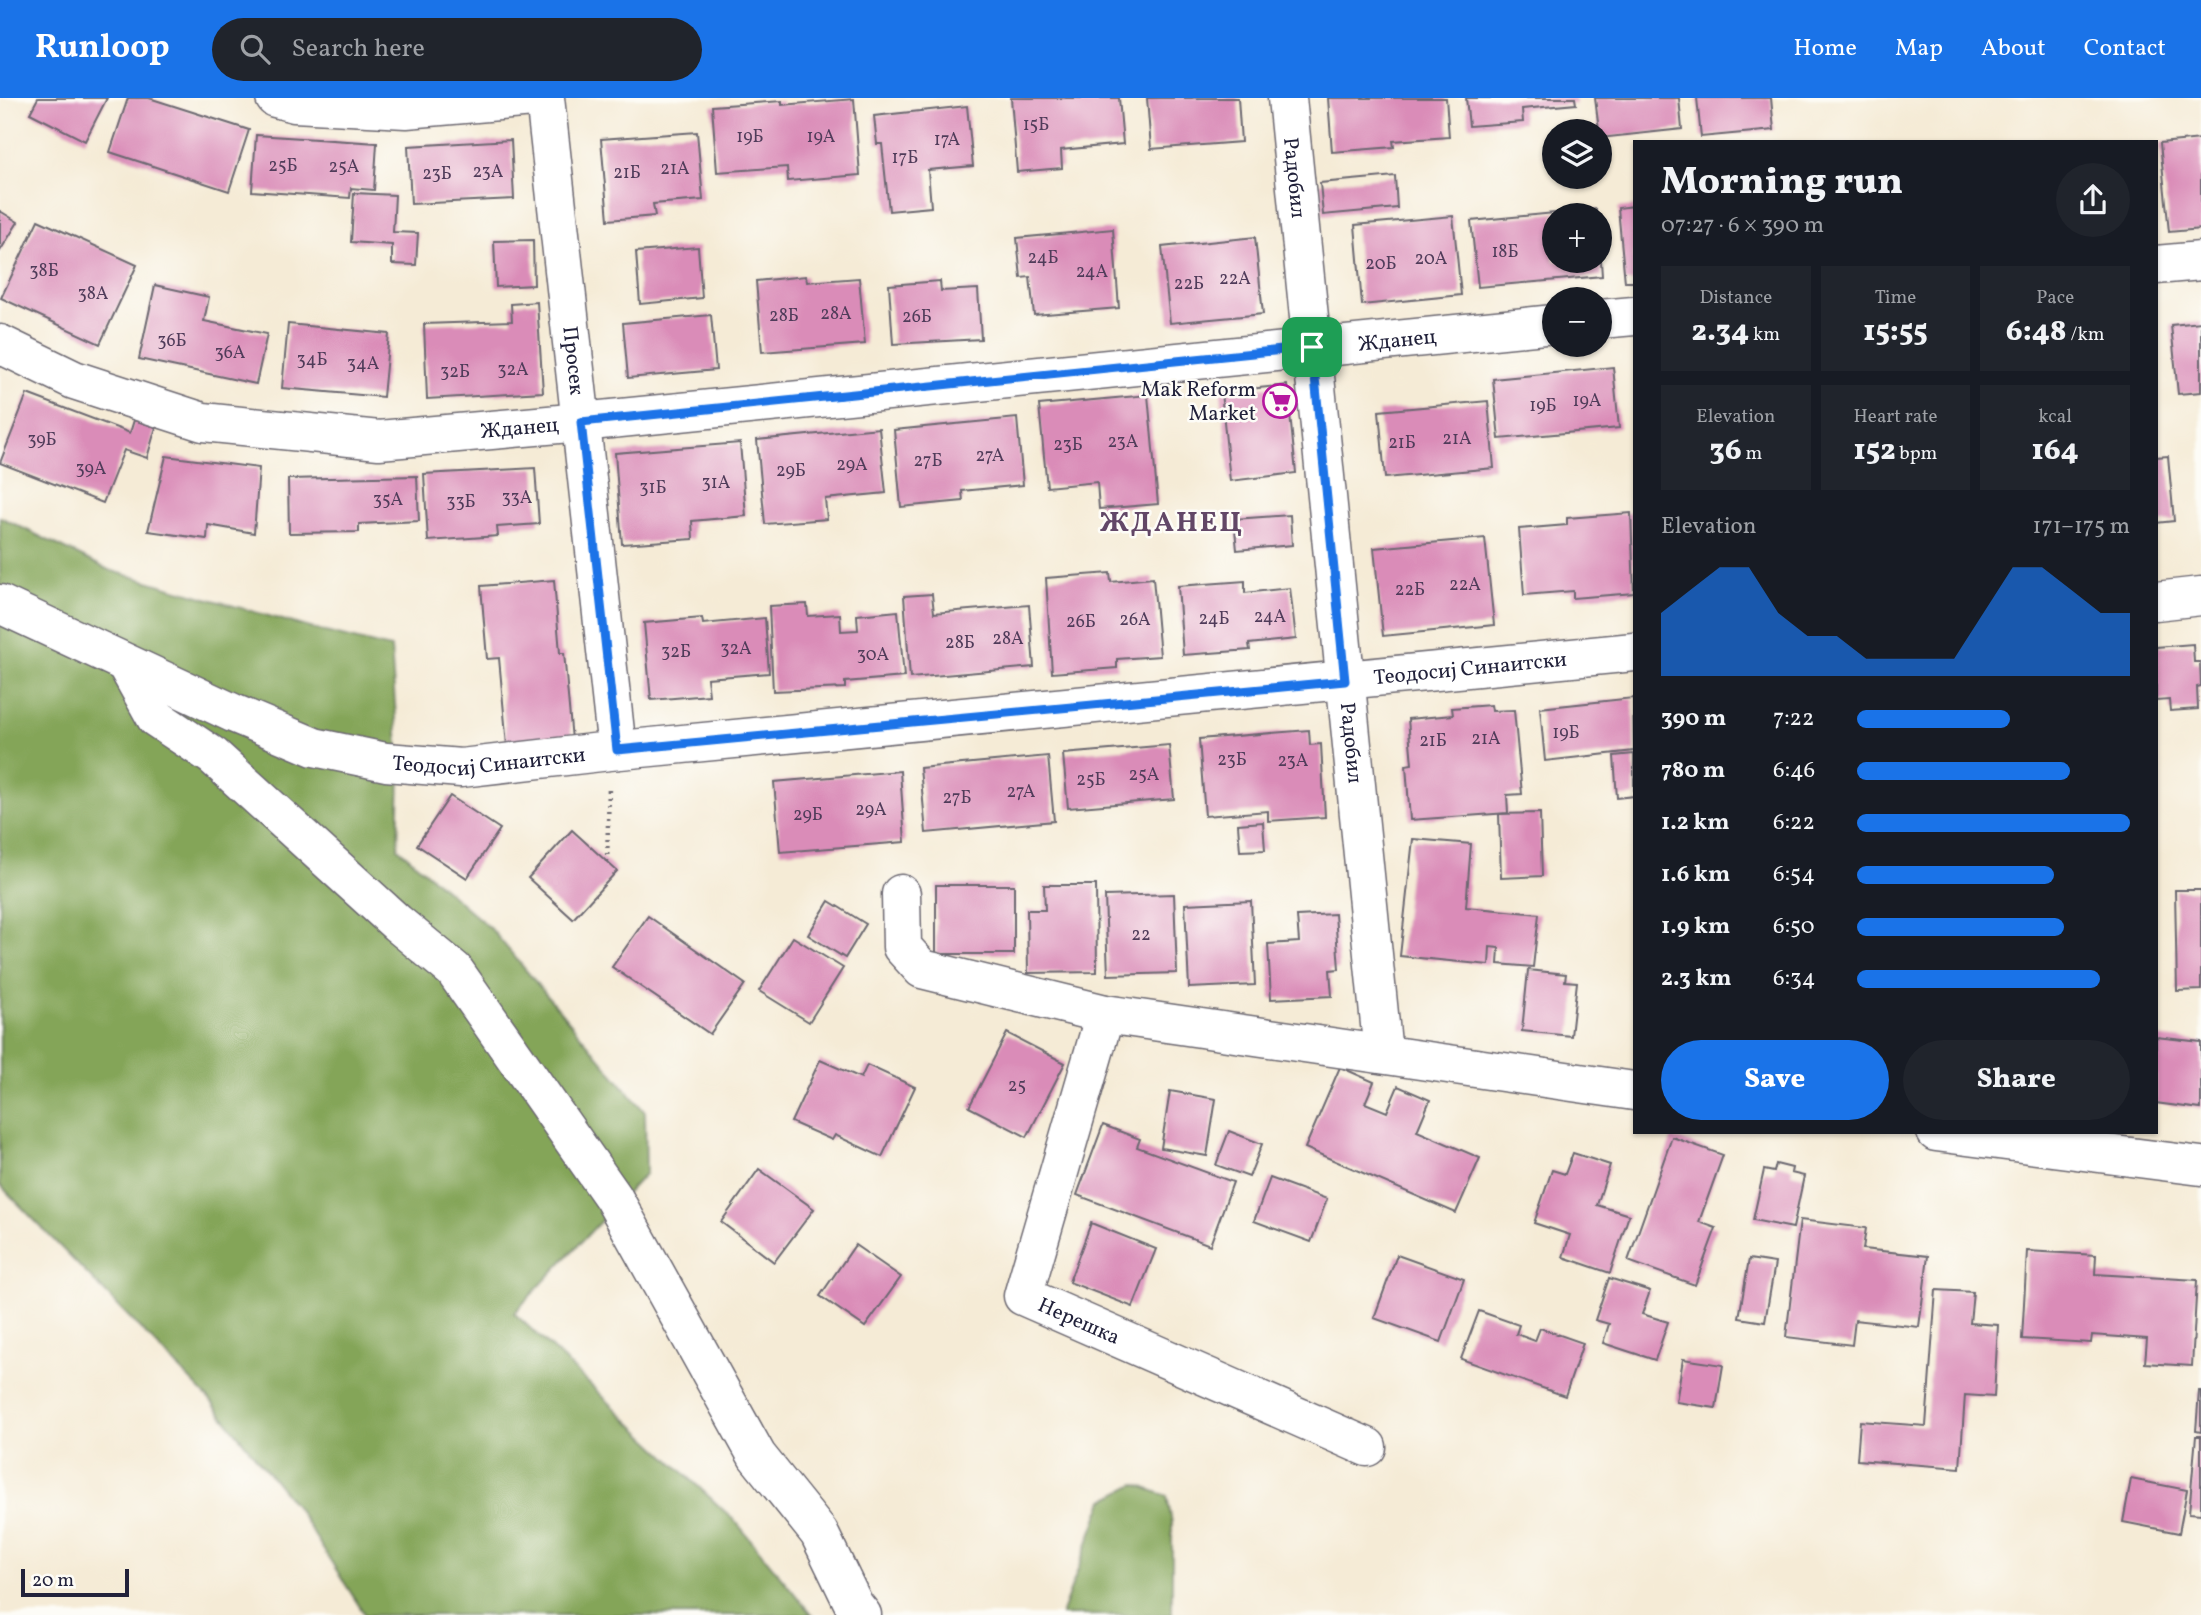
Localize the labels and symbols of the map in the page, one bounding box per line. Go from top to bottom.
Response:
house number: 15Б [1023,113,1049,138]
house number: 19Б [736,125,764,150]
house number: 19А [807,125,836,150]
house number: 17А [934,128,961,153]
street label: Радобил [1275,136,1312,220]
house number: 17Б [892,146,918,171]
house number: 25Б [268,154,298,179]
house number: 25А [329,155,360,180]
house number: 21А [660,157,690,182]
house number: 23А [472,160,504,185]
house number: 21Б [613,161,641,186]
house number: 23Б [422,162,452,187]
house number: 18Б [1491,240,1519,265]
house number: 24Б [1028,246,1058,271]
house number: 20А [1415,247,1448,272]
house number: 20Б [1365,252,1397,277]
house number: 38Б [29,259,59,284]
house number: 24А [1076,260,1109,285]
house number: 22А [1219,267,1251,292]
house number: 22Б [1174,272,1204,297]
house number: 38А [77,282,109,307]
house number: 28А [820,302,852,327]
house number: 28Б [769,304,799,329]
house number: 26Б [902,305,932,330]
pin [1282,317,1342,377]
street label: Жданец [1357,323,1438,360]
street label: Просек [554,324,591,397]
house number: 36Б [157,329,187,354]
house number: 36А [214,341,246,366]
house number: 34Б [296,348,328,373]
house number: 34А [347,352,380,377]
house number: 32А [497,358,529,383]
house number: 32Б [440,360,470,385]
place label: Mak Reform Market [1141,376,1256,429]
supermarket icon: Mak Reform Market [1261,382,1299,420]
house number: 19А [1573,389,1602,414]
house number: 19Б [1529,394,1557,419]
street label: Жданец [479,411,560,447]
house number: 21А [1442,427,1472,452]
house number: 39Б [27,428,57,453]
house number: 23А [1107,430,1139,455]
house number: 21Б [1388,431,1416,456]
house number: 23Б [1053,433,1083,458]
house number: 27А [976,444,1005,469]
house number: 27Б [913,449,943,474]
house number: 29А [836,453,868,478]
house number: 39А [76,457,107,482]
house number: 29Б [776,459,806,484]
house number: 31А [702,471,731,496]
house number: 31Б [639,476,667,501]
house number: 33А [501,486,533,511]
house number: 35А [373,488,404,513]
house number: 33Б [446,490,476,515]
district label: ЖДАНЕЦ [1100,504,1244,543]
house number: 22А [1449,573,1481,598]
house number: 22Б [1395,578,1425,603]
house number: 24А [1254,605,1287,630]
house number: 24Б [1199,607,1229,632]
house number: 26А [1119,608,1151,633]
house number: 26Б [1066,610,1096,635]
house number: 28А [992,627,1024,652]
house number: 28Б [945,631,975,656]
house number: 32А [720,637,752,662]
house number: 32Б [661,640,691,665]
house number: 30А [857,643,890,668]
street label: Теодосиј Синаитски [1372,646,1568,693]
street label: Радобил [1332,701,1369,785]
house number: 19Б [1552,721,1580,746]
house number: 21А [1471,727,1501,752]
house number: 21Б [1419,729,1447,754]
street label: Теодосиј Синаитски [391,741,587,784]
house number: 23Б [1217,748,1247,773]
house number: 23А [1277,749,1309,774]
house number: 25А [1129,763,1160,788]
house number: 25Б [1076,768,1106,793]
house number: 27А [1007,780,1036,805]
house number: 27Б [942,786,972,811]
house number: 29А [855,798,887,823]
house number: 29Б [793,803,823,828]
house number: 22 [1131,923,1151,948]
house number: 25 [1008,1074,1026,1099]
street label: Нерешка [1033,1291,1124,1353]
scale bar [21,1566,130,1598]

